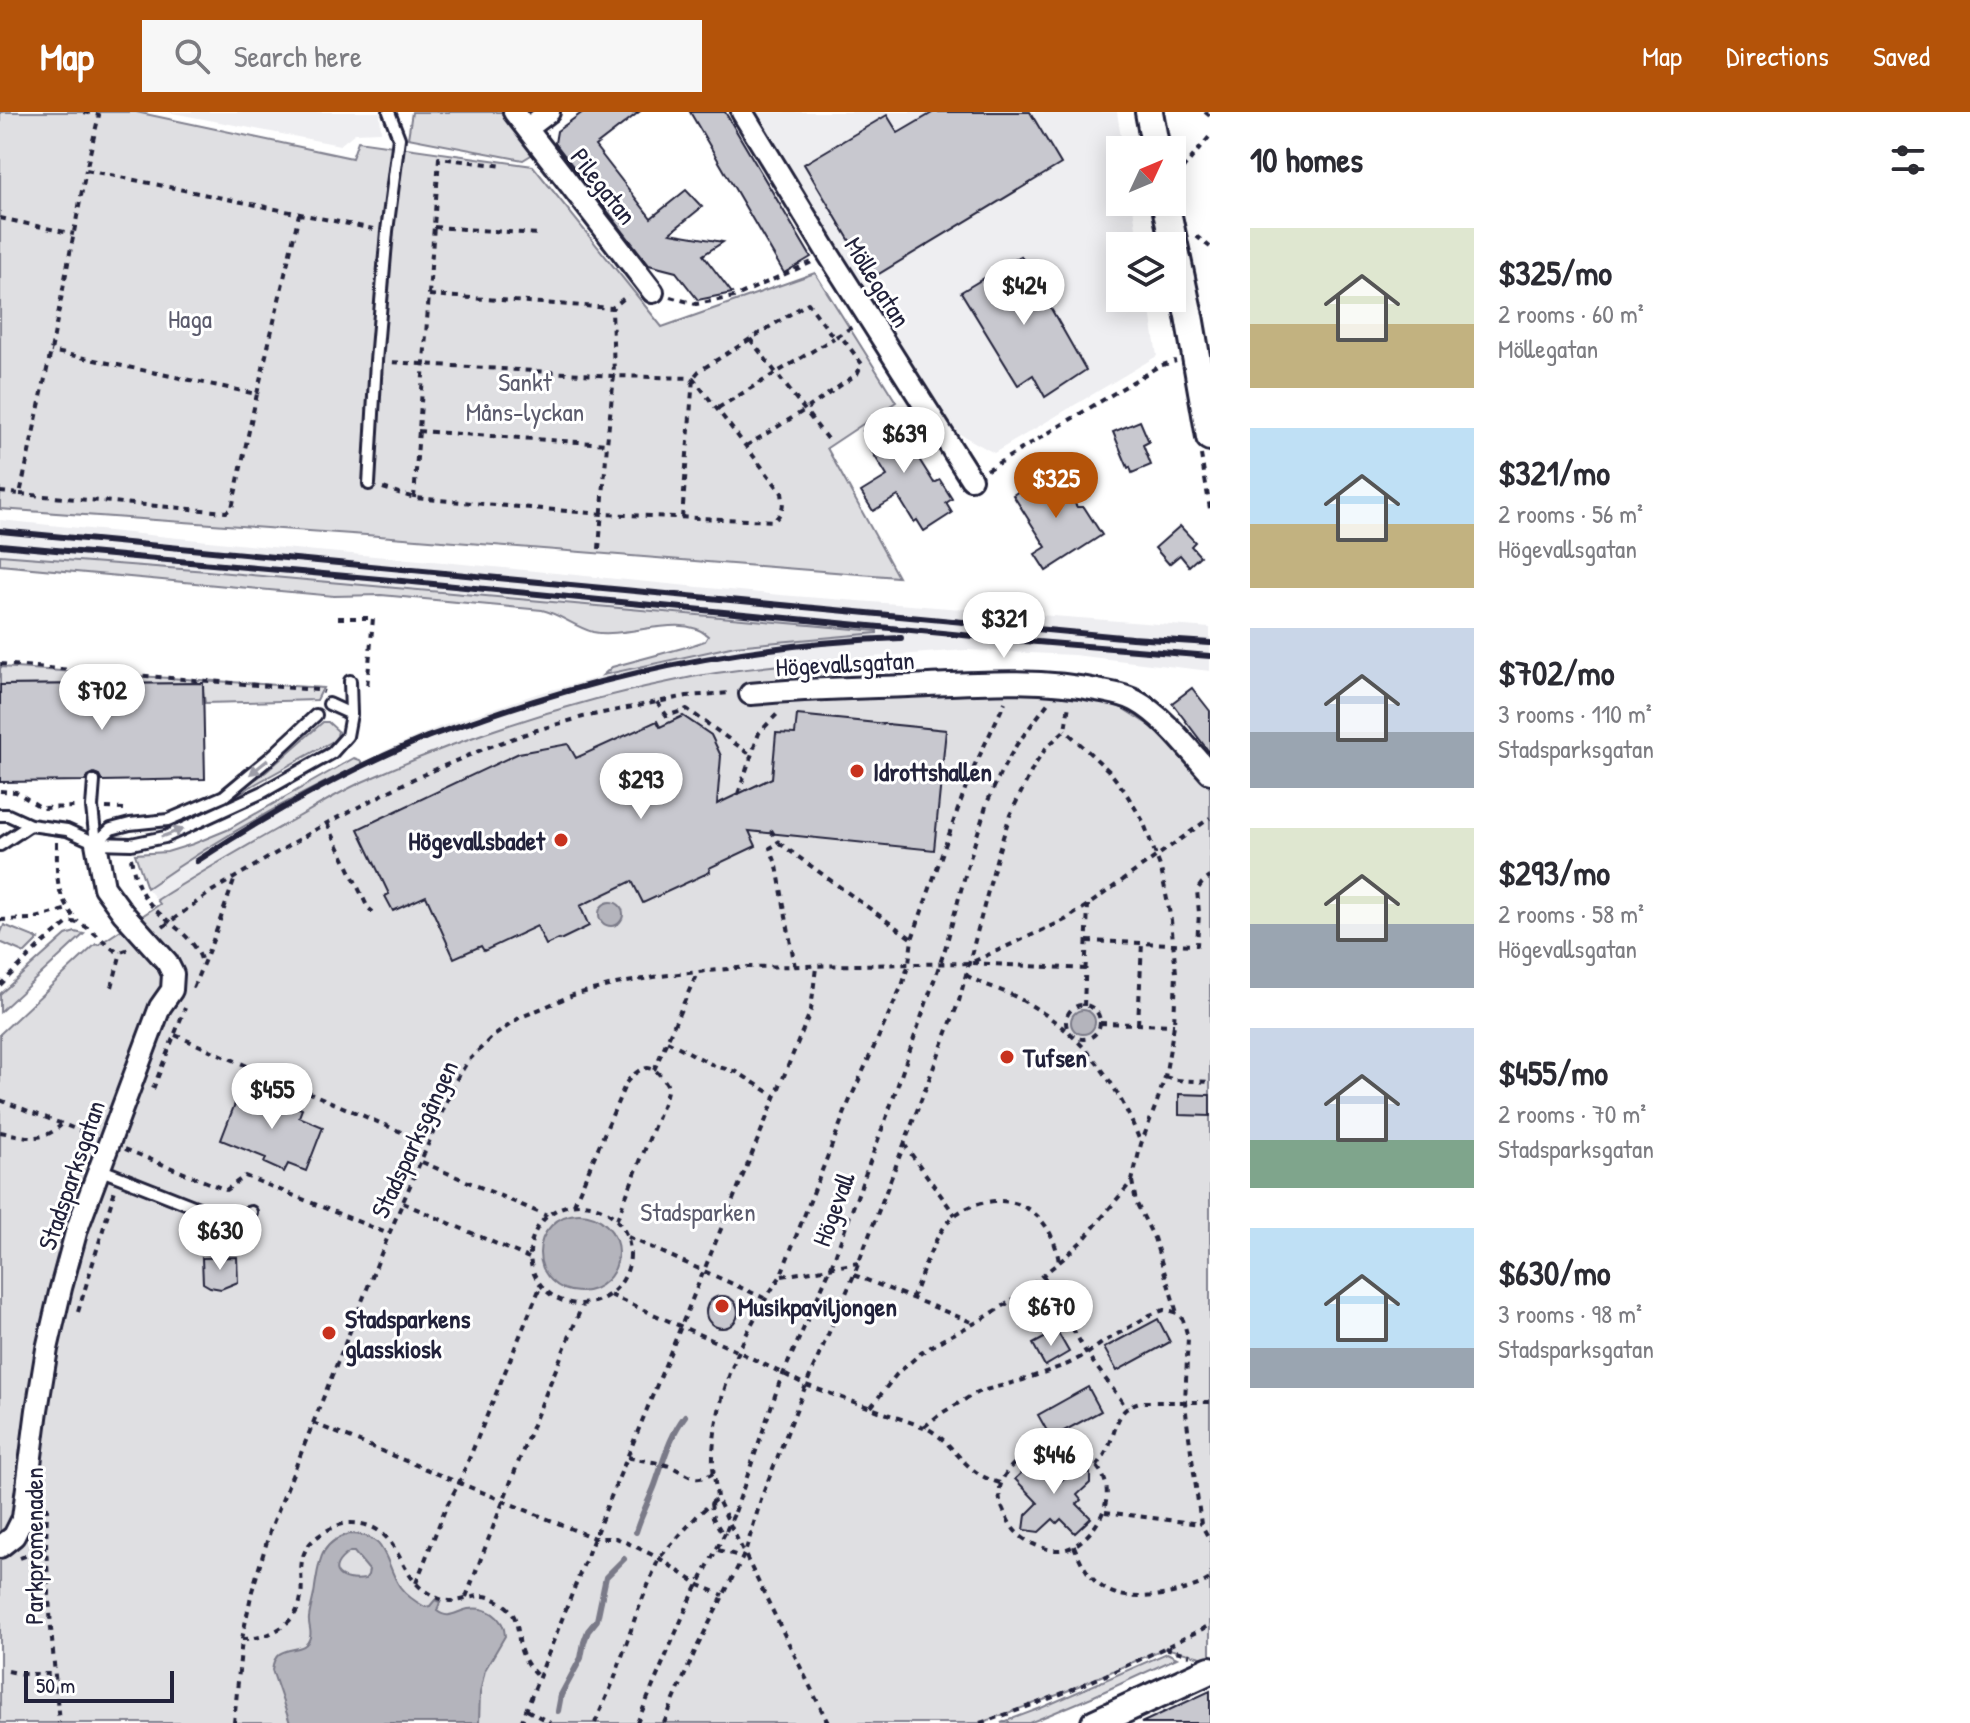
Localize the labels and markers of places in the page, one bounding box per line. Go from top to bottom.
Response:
pin: $424 [977,259,1071,327]
pin: $639 [857,407,951,475]
pin: $325 [1009,452,1103,520]
pin: $321 [957,592,1051,660]
pin: $702 [55,664,149,732]
pin: $293 [594,753,688,821]
place label: Idrottshallen [873,754,992,789]
marker: Idrottshallen [848,762,866,780]
place label: Högevallsbadet [408,823,546,859]
marker: Högevallsbadet [552,831,570,849]
place label: Tufsen [1022,1040,1087,1075]
marker: Tufsen [998,1048,1016,1066]
pin: $455 [225,1063,319,1131]
pin: $630 [173,1204,267,1272]
pin: $670 [1004,1280,1098,1348]
place label: Musikpaviljongen [738,1289,897,1325]
marker: Musikpaviljongen [713,1297,731,1315]
place label: Stadsparkens glasskiosk [345,1301,470,1367]
marker: Stadsparkens glasskiosk [320,1324,338,1342]
pin: $446 [1007,1428,1101,1496]

